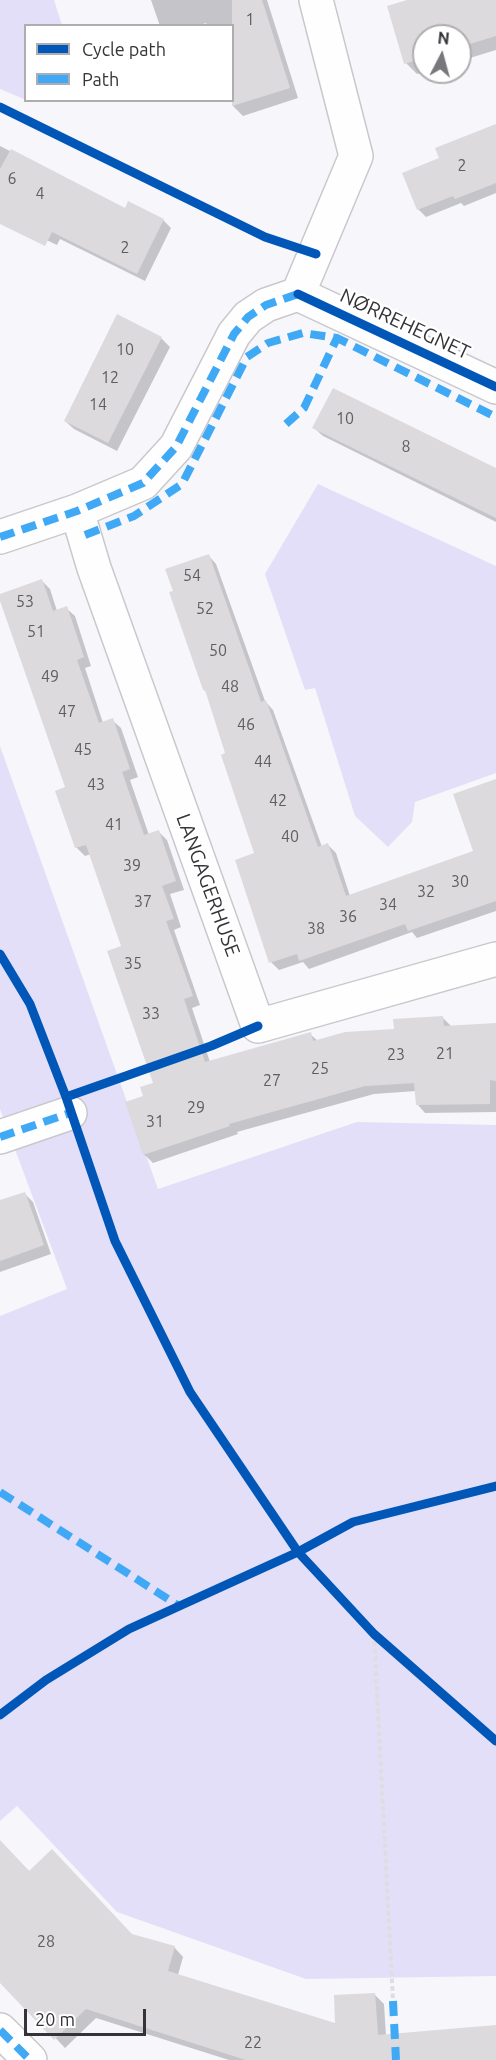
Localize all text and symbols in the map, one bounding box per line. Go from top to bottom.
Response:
house number: 1 [245,10,255,30]
legend [24,24,234,102]
north arrow [412,24,472,84]
text: N [437,29,451,48]
text: Cycle path [82,39,166,59]
text: Path [82,69,119,89]
house number: 2 [457,156,467,176]
house number: 6 [7,169,17,189]
house number: 4 [35,184,45,204]
house number: 2 [120,238,130,258]
street label: NØRREHEGNET [336,283,474,365]
house number: 10 [116,340,134,360]
house number: 12 [101,368,119,388]
house number: 14 [89,395,107,415]
house number: 10 [336,409,354,429]
house number: 8 [401,437,411,457]
house number: 54 [183,566,201,586]
house number: 53 [16,592,34,612]
house number: 52 [196,599,214,619]
house number: 51 [27,622,45,642]
house number: 50 [209,641,227,661]
house number: 49 [41,667,59,687]
house number: 48 [221,677,239,697]
house number: 47 [58,702,76,722]
house number: 46 [237,715,255,735]
house number: 45 [74,740,92,760]
house number: 44 [254,752,272,772]
house number: 43 [87,775,105,795]
house number: 42 [269,791,287,811]
street label: LANGAGERHUSE [171,810,245,960]
house number: 41 [105,815,123,835]
house number: 40 [281,827,299,847]
house number: 39 [123,856,141,876]
house number: 30 [451,872,469,892]
house number: 32 [417,882,435,902]
house number: 37 [134,892,152,912]
house number: 34 [379,895,397,915]
house number: 36 [339,907,357,927]
house number: 38 [307,919,325,939]
house number: 35 [124,954,142,974]
house number: 33 [142,1004,160,1024]
house number: 21 [436,1044,454,1064]
house number: 23 [387,1045,405,1065]
house number: 25 [311,1059,329,1079]
house number: 27 [263,1071,281,1091]
house number: 29 [187,1098,205,1118]
house number: 31 [146,1112,164,1132]
house number: 28 [37,1932,55,1952]
scale bar [27,1997,148,2035]
text: 20 m [35,2009,75,2029]
house number: 22 [244,2033,262,2053]

